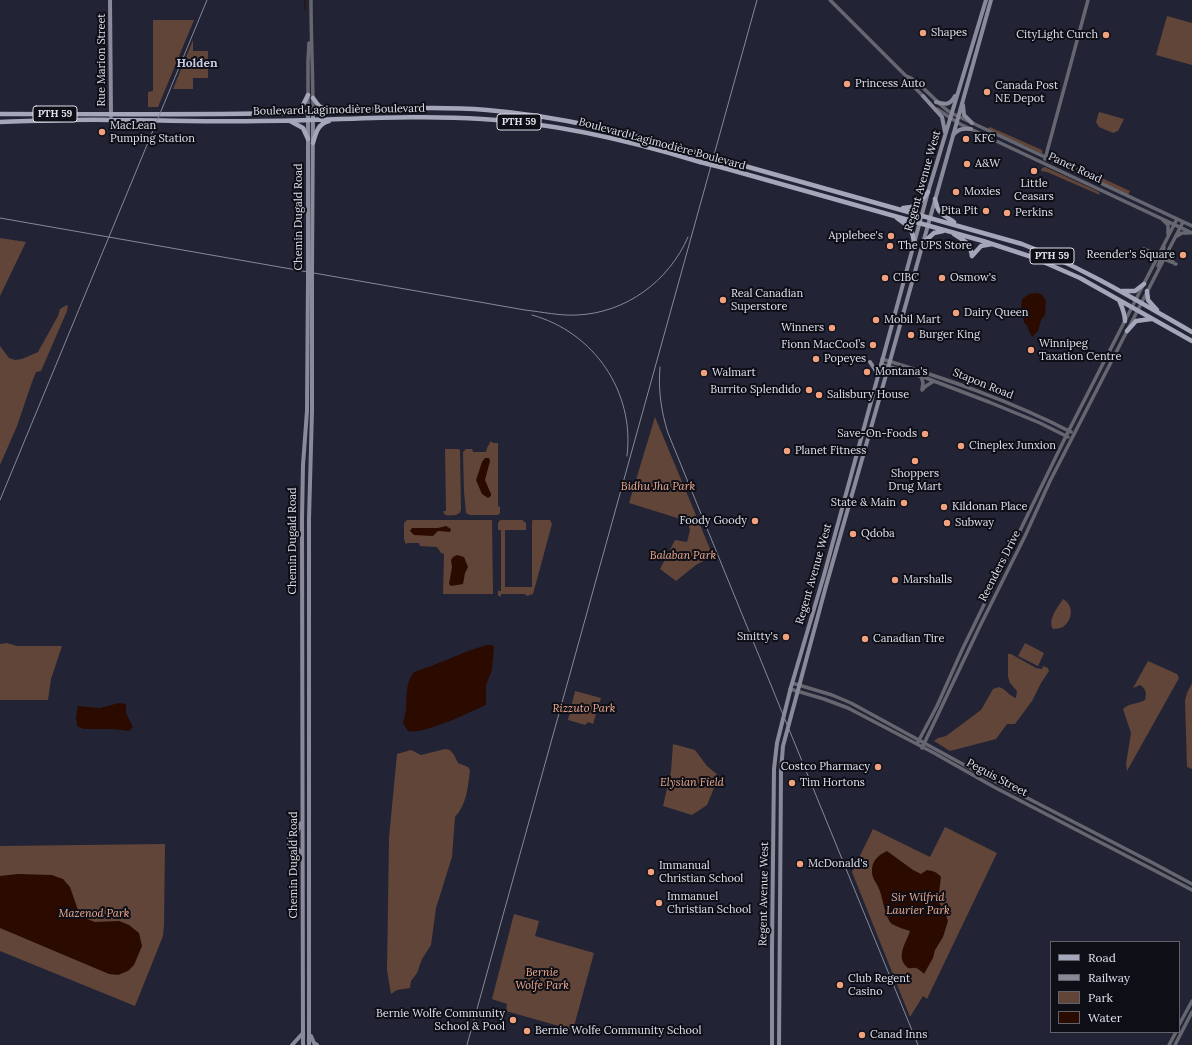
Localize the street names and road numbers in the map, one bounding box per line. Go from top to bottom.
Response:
street label: Rue Marion Street [95,13,109,107]
street label: Boulevard Lagimodière Boulevard [253,102,425,118]
road number: PTH 59 [33,106,77,122]
road number: PTH 59 [497,114,541,130]
street label: Boulevard Lagimodière Boulevard [577,115,747,173]
street label: Regent Avenue West [902,129,944,233]
street label: Panet Road [1046,150,1104,186]
street label: Chemin Dugald Road [292,163,306,271]
road number: PTH 59 [1030,248,1074,264]
street label: Stapon Road [951,366,1015,402]
street label: Chemin Dugald Road [286,487,300,595]
street label: Regent Avenue West [793,522,835,626]
street label: Reenders Drive [976,528,1024,604]
street label: Peguis Street [964,756,1030,800]
street label: Chemin Dugald Road [287,811,301,919]
street label: Regent Avenue West [756,842,772,946]

